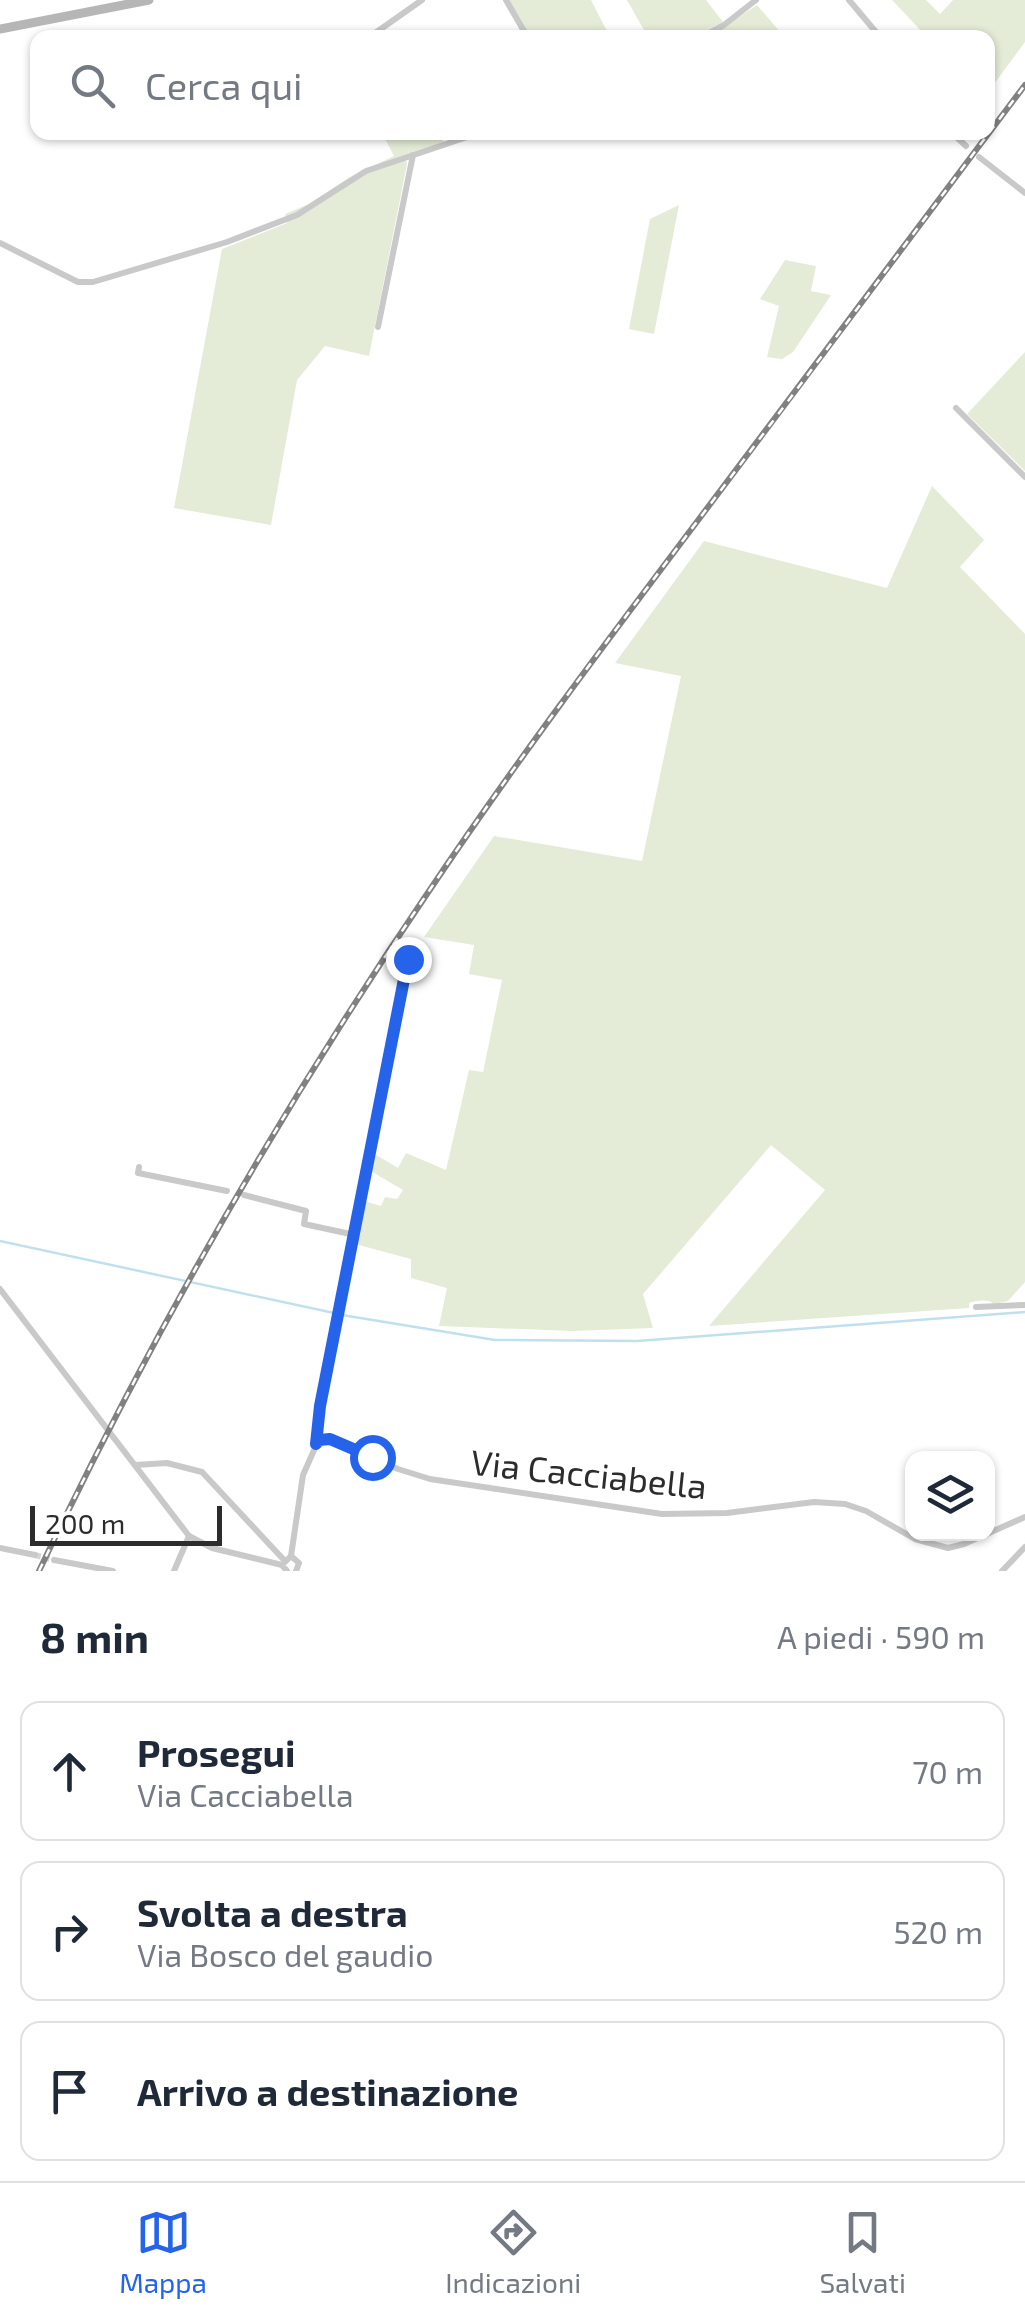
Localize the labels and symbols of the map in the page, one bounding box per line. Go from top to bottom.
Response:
route end [386,937,432,983]
route start [350,1435,396,1481]
street label: Via Cacciabella [469,1440,709,1506]
scale bar [30,1501,222,1546]

